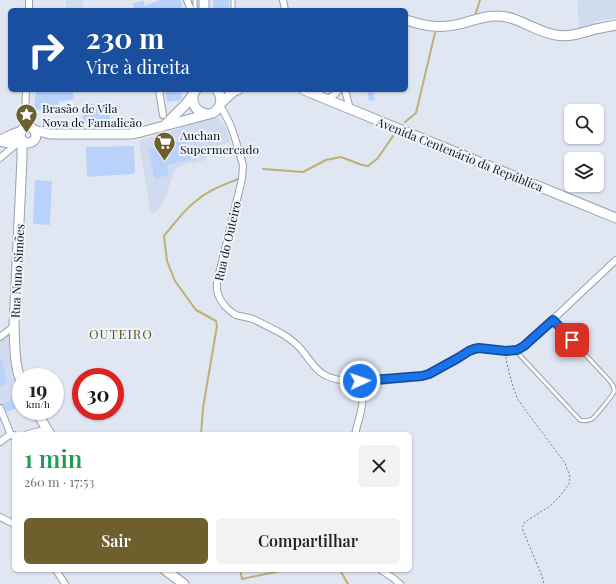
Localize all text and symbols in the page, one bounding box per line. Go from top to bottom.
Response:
text: 230 m [86,19,164,56]
icon: right [20,24,72,76]
text: Vire à direita [86,55,190,79]
place label: Brasão de Vila Nova de Famalicão [42,100,142,130]
place icon: Brasão de Vila Nova de Famalicão [14,102,40,135]
map controls [564,104,604,192]
button: search [564,104,604,144]
street label: Avenida Centenário da República [373,113,546,195]
place label: Auchan Supermercado [179,127,259,157]
supermarket icon: Auchan Supermercado [152,129,178,162]
button: layers [564,152,604,192]
street label: Rua do Outeiro [210,199,244,282]
street label: Rua Nuno Simões [7,224,27,318]
pin [555,323,589,357]
district label: OUTEIRO [89,325,153,342]
icon: arrive [561,329,583,351]
position arrow [339,360,381,402]
speed limit sign: 30 [72,368,124,420]
text: 19 [29,375,47,402]
text: km/h [26,397,50,411]
text: 1 min [24,442,82,474]
button: close [358,445,400,487]
text: 260 m · 17:53 [24,473,94,490]
button: Sair [24,518,208,564]
button: Compartilhar [216,518,400,564]

